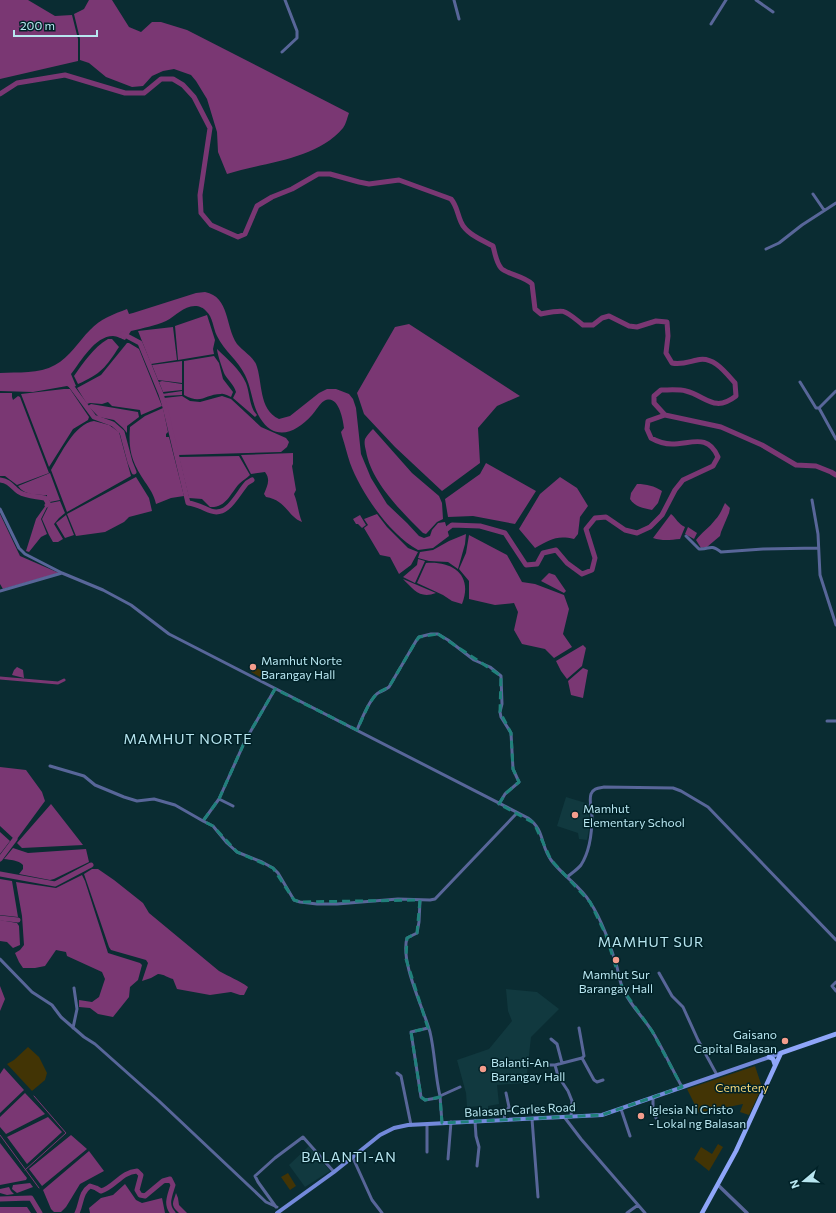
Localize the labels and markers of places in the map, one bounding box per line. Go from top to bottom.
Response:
place label: Mamhut Norte Barangay Hall [261,653,342,681]
marker: Mamhut Norte Barangay Hall [248,662,258,672]
place label: Mamhut Elementary School [583,801,685,829]
marker: Mamhut Elementary School [570,810,580,820]
marker: Mamhut Sur Barangay Hall [611,955,621,965]
place label: Mamhut Sur Barangay Hall [579,967,653,995]
place label: Gaisano Capital Balasan [694,1027,777,1055]
marker: Gaisano Capital Balasan [780,1036,790,1046]
place label: Balanti-An Barangay Hall [491,1055,565,1083]
marker: Balanti-An Barangay Hall [478,1064,488,1074]
place label: Iglesia Ni Cristo - Lokal ng Balasan [649,1102,746,1130]
marker: Iglesia Ni Cristo - Lokal ng Balasan [636,1111,646,1121]

